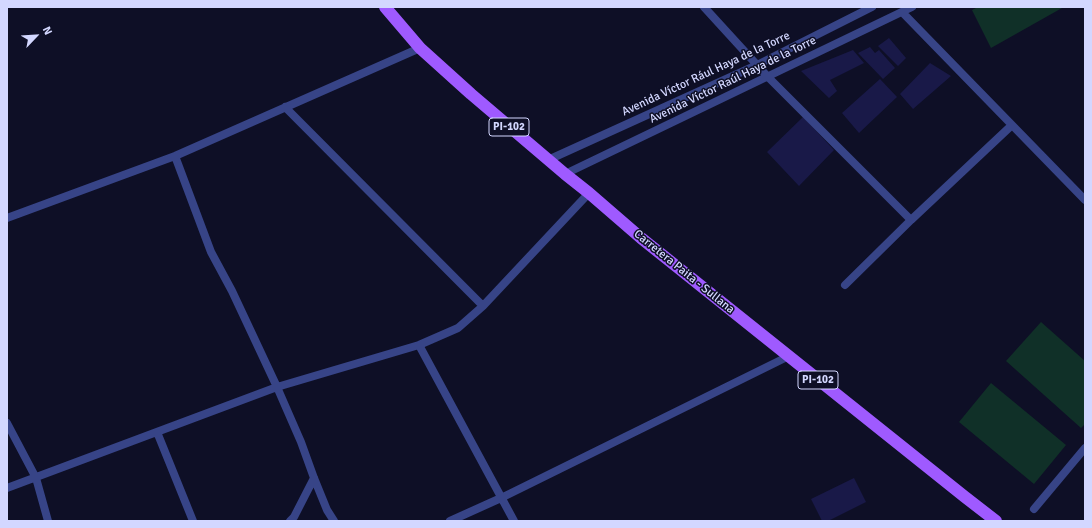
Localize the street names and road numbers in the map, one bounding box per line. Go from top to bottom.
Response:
street label: Avenida Víctor Rául Haya de la Torre [620,29,792,119]
street label: Avenida Víctor Raúl Haya de la Torre [647,33,819,127]
road number: PI-102 [489,118,529,136]
street label: Carretera Paita - Sullana [631,227,737,317]
road number: PI-102 [798,371,838,389]

